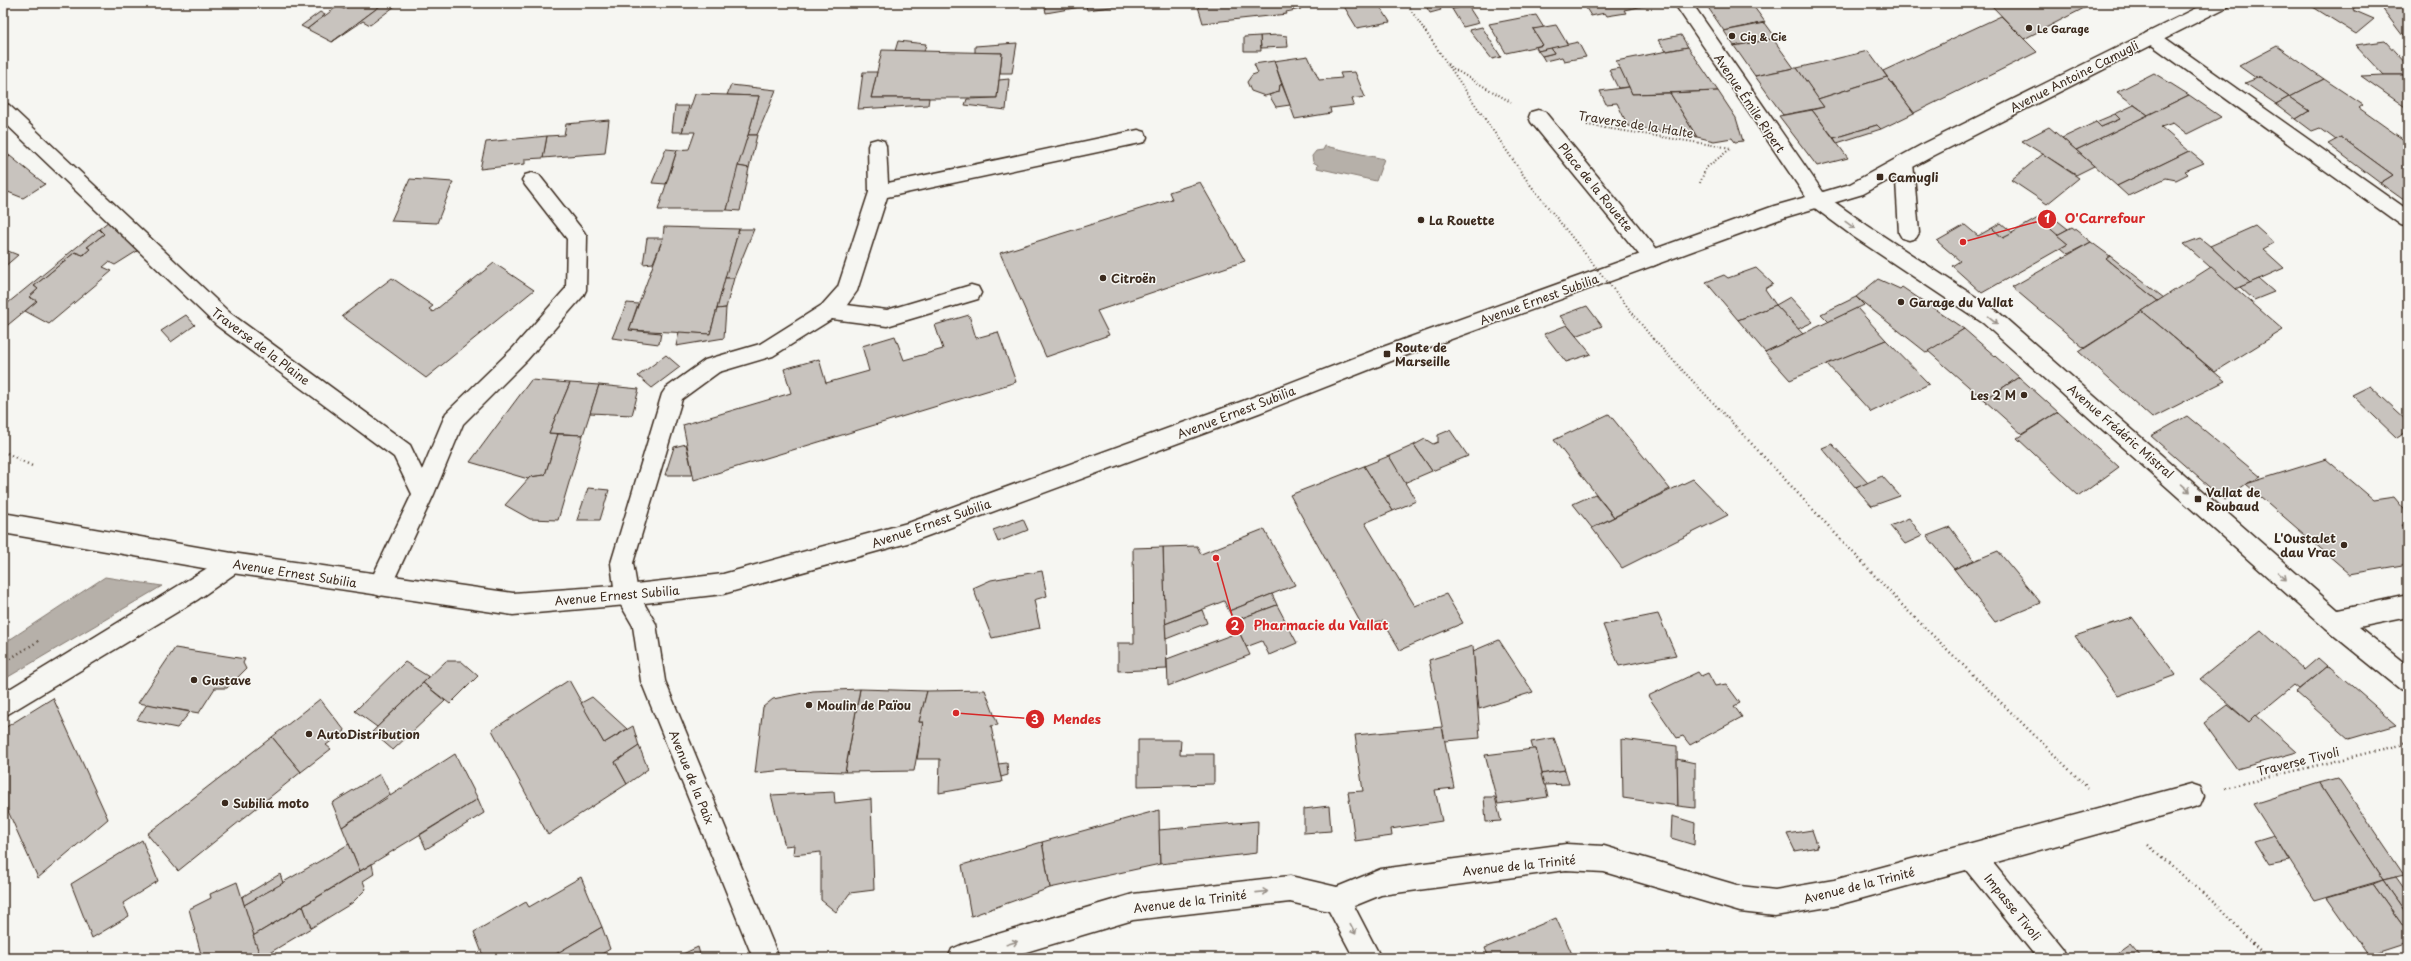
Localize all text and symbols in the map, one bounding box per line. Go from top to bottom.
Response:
place label: Le Garage [2037,21,2090,36]
marker: Le Garage [2024,23,2034,33]
place label: Cig & Cie [1740,29,1787,44]
marker: Cig & Cie [1727,31,1737,41]
street label: Avenue Antoine Camugli [2007,36,2141,116]
street label: Avenue Émile Ripert [1710,50,1790,156]
street label: Traverse de la Halte [1577,106,1695,142]
street label: Place de la Rouette [1555,139,1637,235]
place label: Camugli [1888,168,1939,186]
marker: Camugli [1875,172,1885,182]
callout: O'Carrefour [2037,206,2153,231]
text: O'Carrefour [2065,208,2146,227]
text: 1 [2044,209,2050,227]
place label: La Rouette [1429,211,1495,229]
marker: La Rouette [1416,215,1426,225]
one-way arrow [1844,221,1855,230]
place label: Citroën [1111,269,1156,287]
street label: Avenue Ernest Subilia [1477,269,1602,329]
marker: Citroën [1098,273,1108,283]
place label: Garage du Vallat [1909,293,2014,311]
marker: Garage du Vallat [1896,297,1906,307]
street label: Traverse de la Plaine [208,303,314,389]
one-way arrow [1988,316,1998,325]
place label: Route de Marseille [1395,338,1450,370]
marker: Route de Marseille [1382,349,1392,359]
street label: Avenue Frédéric Mistral [2064,380,2178,482]
street label: Avenue Ernest Subilia [1174,381,1298,443]
place label: Les 2 M [1971,386,2016,404]
marker: Les 2 M [2019,390,2029,400]
place label: Vallat de Roubaud [2206,483,2261,515]
one-way arrow [2181,484,2191,493]
street label: Avenue Ernest Subilia [869,494,994,552]
marker: Vallat de Roubaud [2193,494,2203,504]
place label: L'Oustalet dau Vrac [2274,529,2336,561]
marker: L'Oustalet dau Vrac [2339,540,2349,550]
street label: Avenue Ernest Subilia [232,554,359,592]
one-way arrow [2277,571,2288,580]
street label: Avenue Ernest Subilia [554,581,681,609]
callout: Pharmacie du Vallat [1225,613,1397,638]
text: Pharmacie du Vallat [1253,615,1389,634]
text: 2 [1231,616,1240,634]
place label: Gustave [202,671,252,689]
marker: Gustave [189,675,199,685]
place label: Moulin de Païou [817,696,911,714]
marker: Moulin de Païou [804,700,814,710]
callout: Mendes [1025,707,1109,732]
text: Mendes [1053,709,1101,728]
text: 3 [1031,710,1039,728]
place label: AutoDistribution [317,725,420,743]
street label: Avenue de la Paix [665,727,719,827]
marker: AutoDistribution [304,729,314,739]
street label: Traverse Tivoli [2255,742,2341,780]
place label: Subilia moto [233,794,309,812]
marker: Subilia moto [220,798,230,808]
street label: Avenue de la Trinité [1461,850,1577,880]
street label: Avenue de la Trinité [1802,862,1916,908]
street label: Impasse Tivoli [1980,870,2046,944]
street label: Avenue de la Trinité [1132,885,1248,917]
one-way arrow [1255,888,1268,896]
one-way arrow [1349,923,1357,935]
one-way arrow [1005,939,1018,946]

